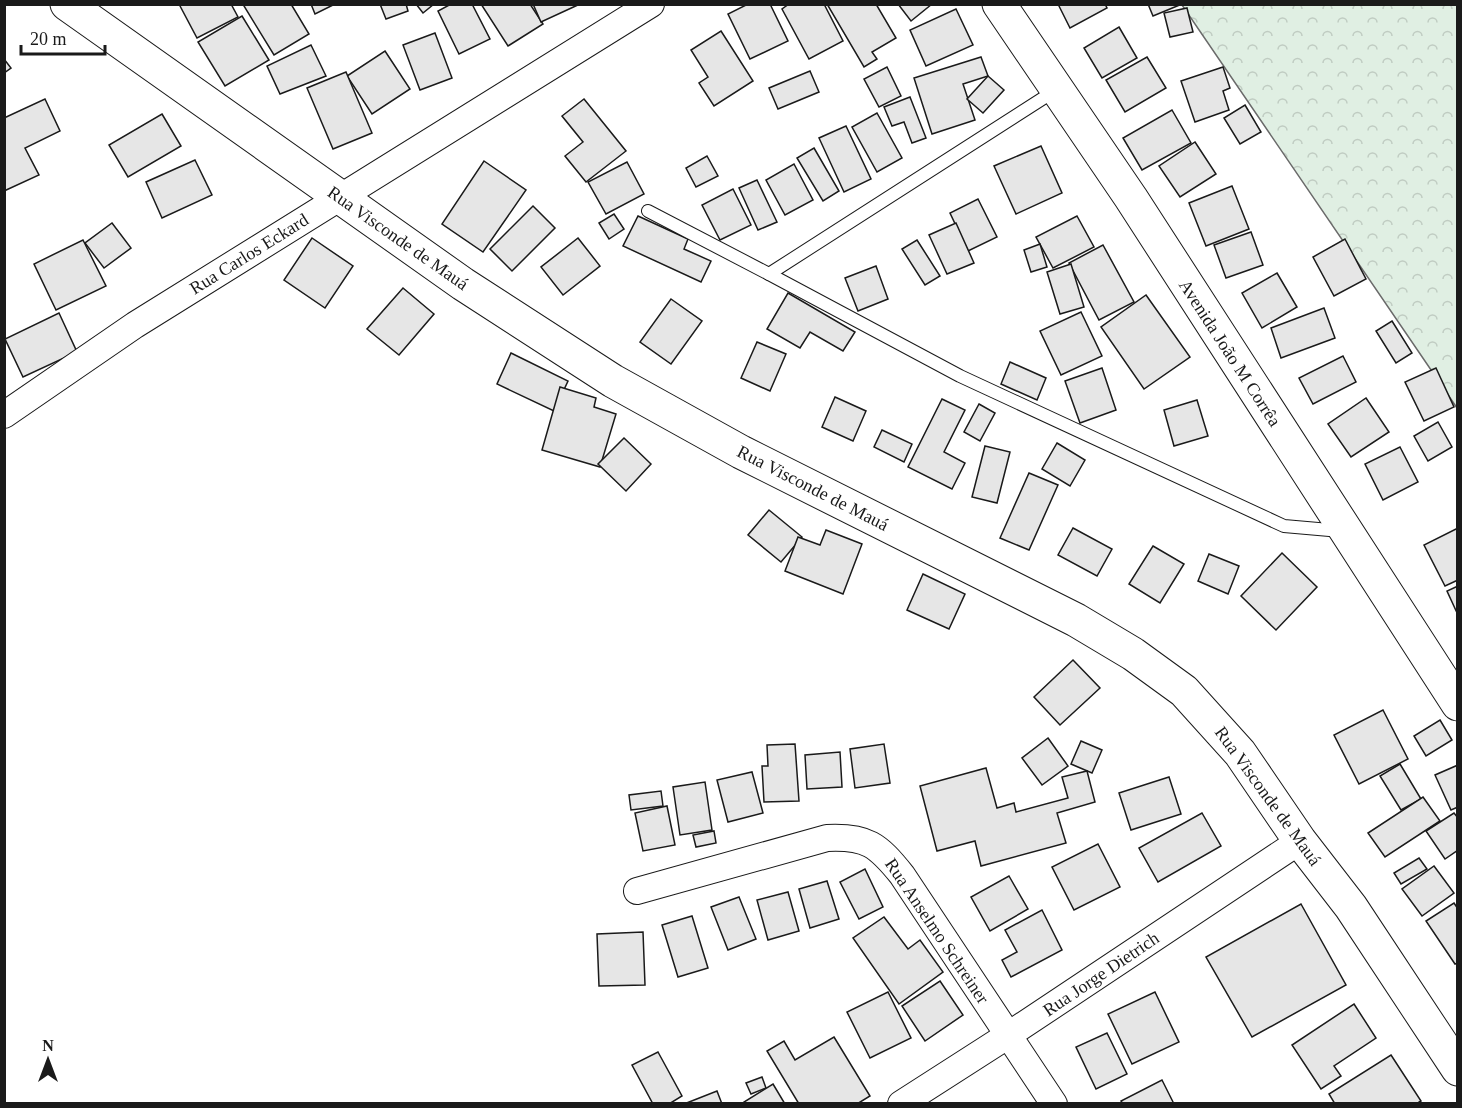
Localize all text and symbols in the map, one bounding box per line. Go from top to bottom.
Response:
scale bar [21,18,105,56]
text: 20 m [30,29,67,49]
street label: Rua Visconde de Mauá [324,182,472,294]
street label: Rua Carlos Eckard [186,209,312,299]
street label: Avenida João M Corrêa [1175,276,1285,430]
street label: Rua Visconde de Mauá [734,441,892,535]
street label: Rua Visconde de Mauá [1211,723,1325,869]
street label: Rua Anselmo Schreiner [881,855,993,1007]
street label: Rua Jorge Dietrich [1039,928,1163,1020]
north arrow [18,1030,78,1090]
text: N [42,1037,54,1054]

